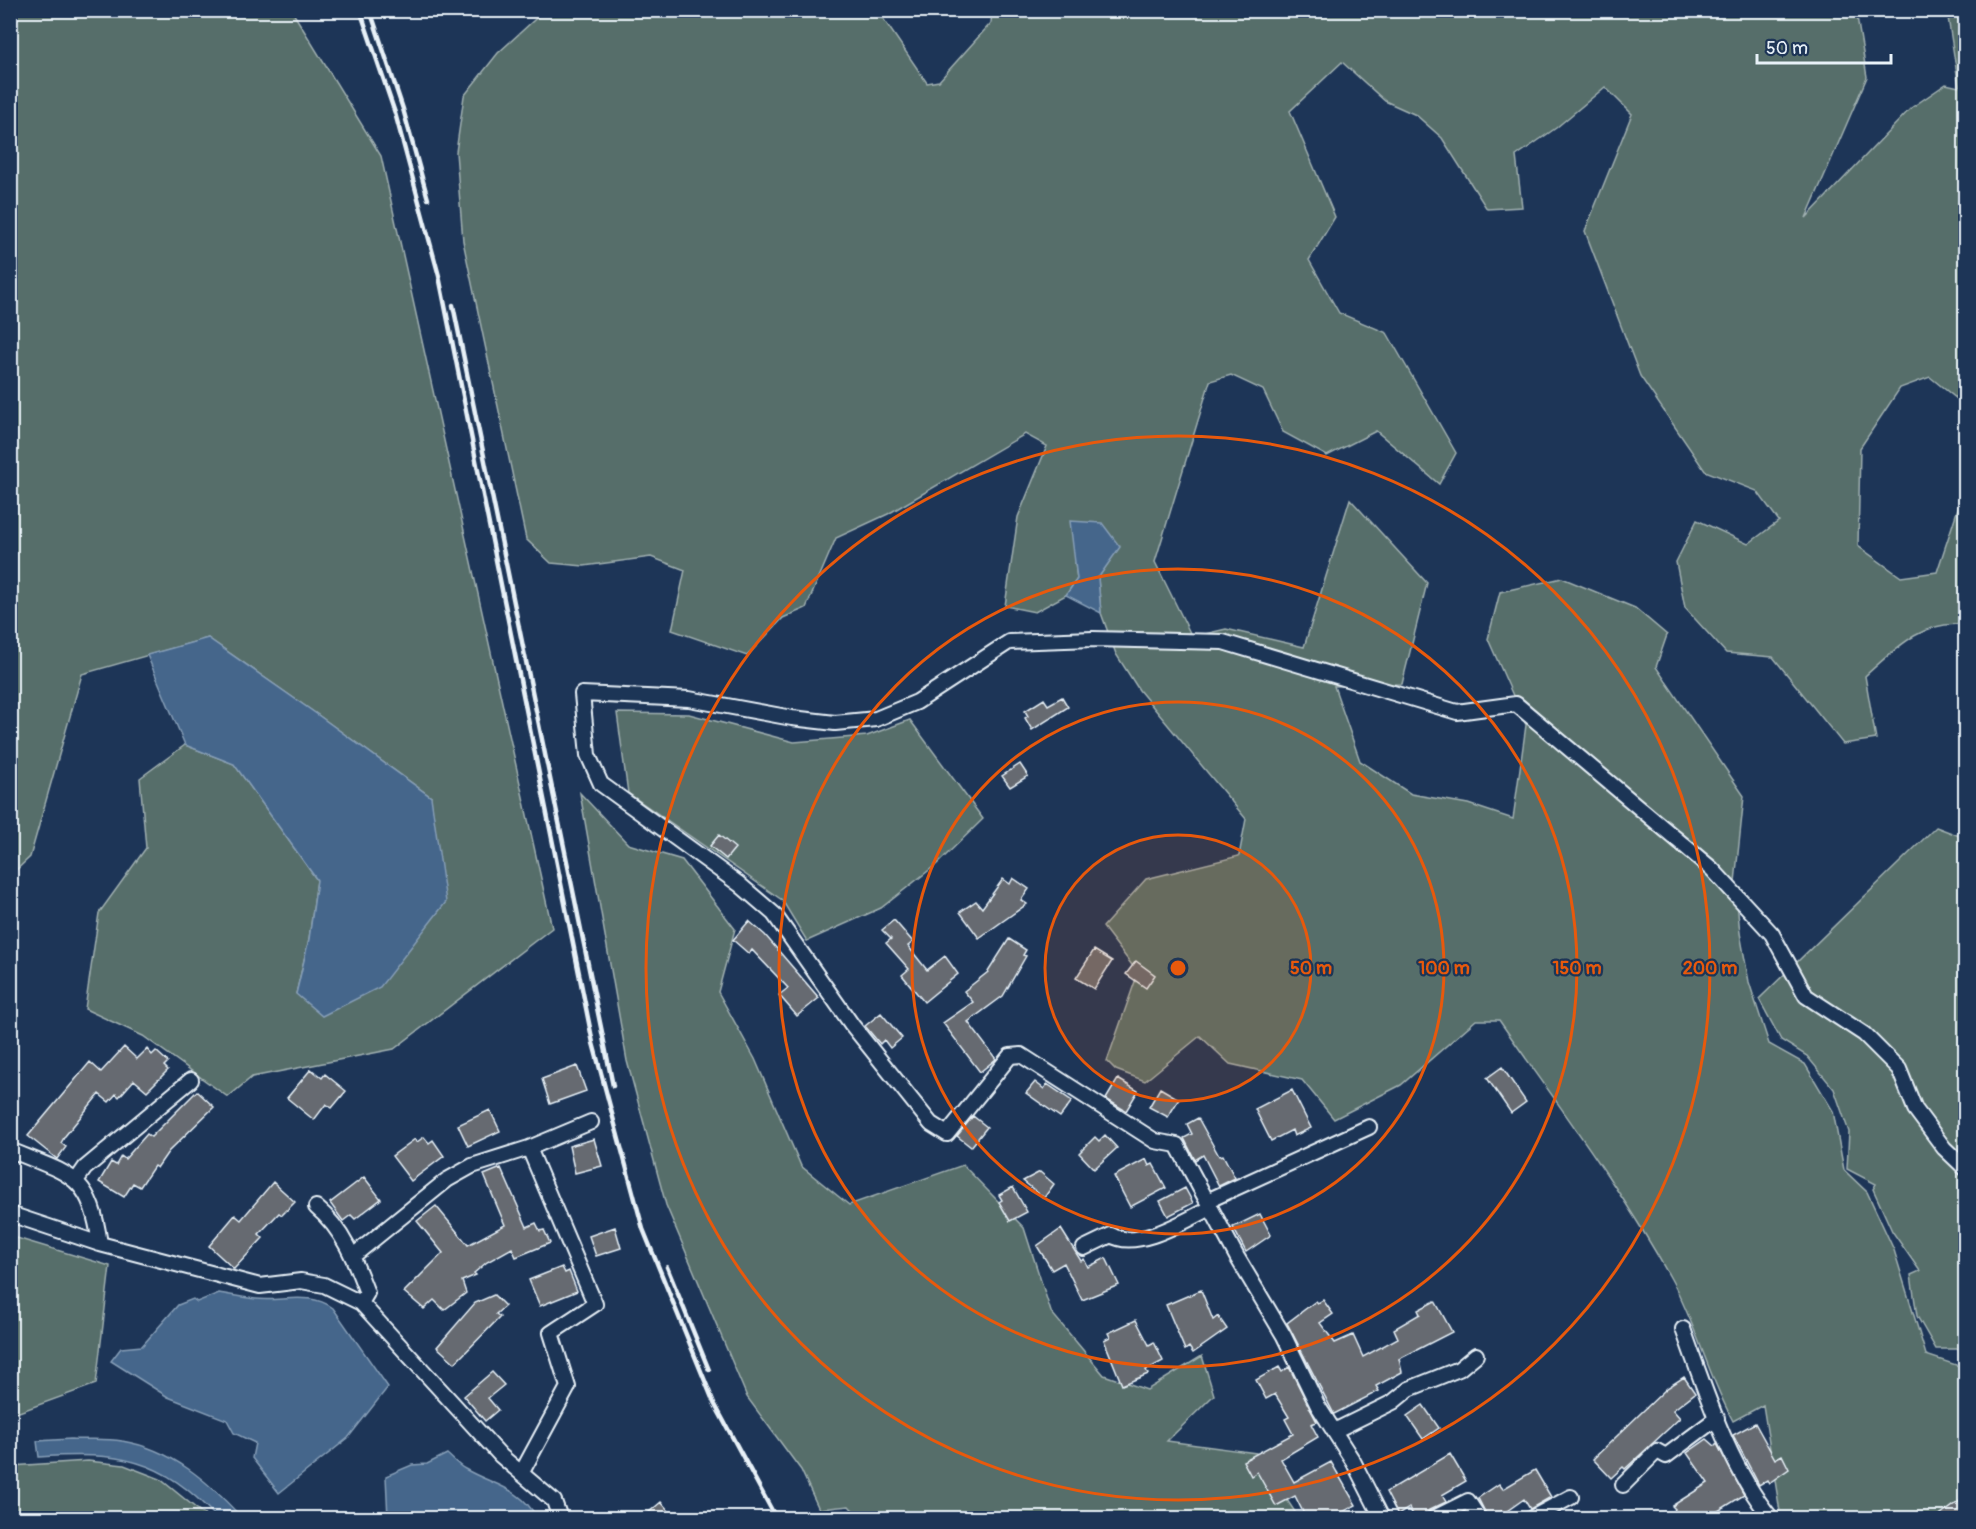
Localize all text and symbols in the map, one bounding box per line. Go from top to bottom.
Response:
scale bar [1757,27,1890,65]
text: 50 m [1766,37,1808,60]
text: 50 m [1290,957,1332,980]
text: 100 m [1418,957,1470,980]
text: 150 m [1553,957,1602,980]
text: 200 m [1683,957,1737,980]
centre of rings [1168,958,1188,978]

